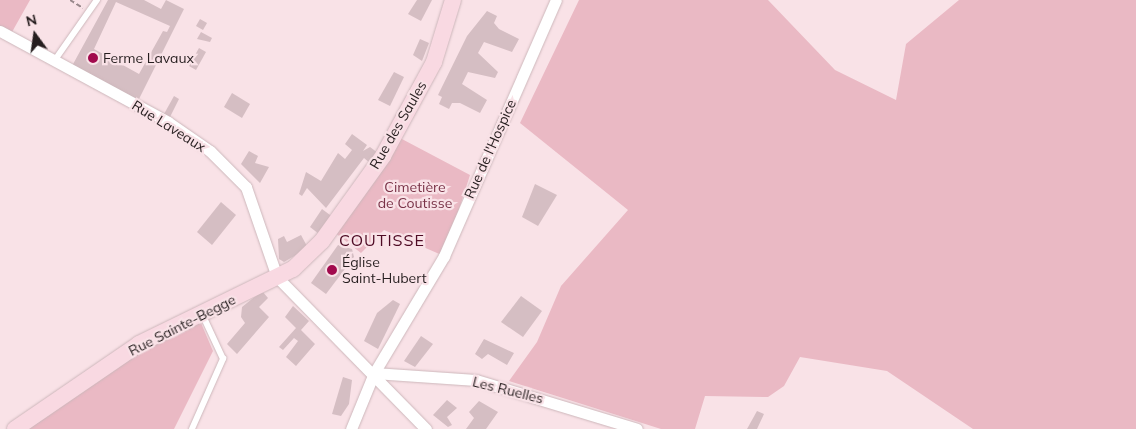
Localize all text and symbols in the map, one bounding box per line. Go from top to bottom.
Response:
north arrow [10,10,60,60]
text: N [24,10,39,30]
place label: Ferme Lavaux [103,50,194,66]
marker: Ferme Lavaux [87,52,99,64]
street label: Rue des Saules [366,78,430,172]
street label: Rue Laveaux [129,97,209,155]
street label: Rue de l'Hospice [461,97,519,201]
park label: Cimetière de Coutisse [378,179,452,212]
district label: COUTISSE [338,230,426,250]
place label: Église Saint-Hubert [342,254,427,286]
marker: Église Saint-Hubert [326,264,338,276]
street label: Rue Sainte-Begge [126,291,238,359]
street label: Les Ruelles [471,373,545,407]

